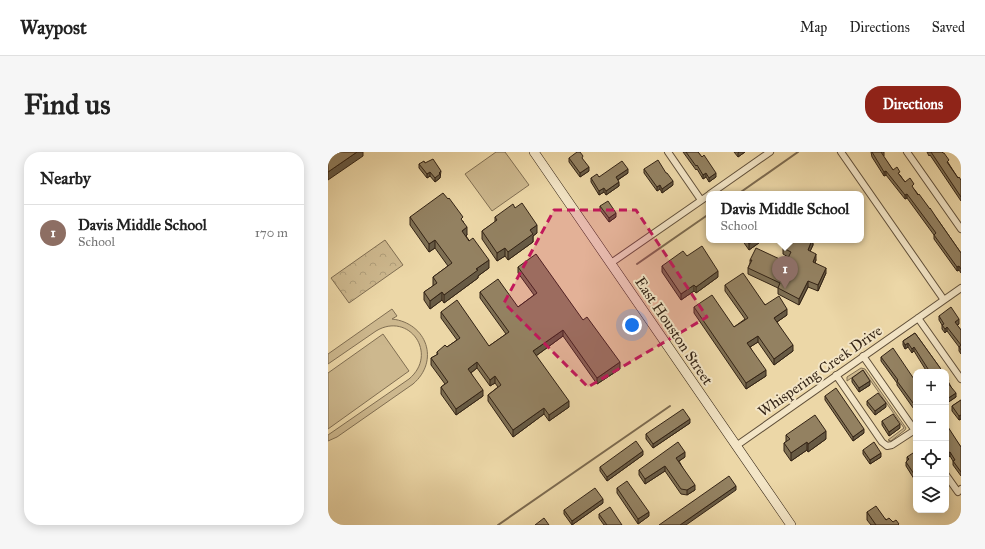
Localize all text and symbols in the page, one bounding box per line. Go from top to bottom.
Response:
text: Waypost [20,16,87,39]
text: Map [800,19,827,36]
text: Directions [849,19,910,36]
text: Saved [932,19,965,36]
button: Directions [865,86,961,123]
text: Find us [24,87,110,122]
text: Nearby [40,168,91,189]
popup [706,191,864,243]
text: Davis Middle School [721,200,849,218]
text: Davis Middle School [78,216,207,234]
text: School [721,218,758,234]
text: 1 [50,225,56,241]
text: 170 m [255,225,288,241]
text: School [78,234,115,250]
pin: 1 [772,256,798,289]
street label: East Houston Street [631,273,717,389]
your location [622,315,642,335]
street label: Whispering Creek Drive [755,321,885,421]
map controls [913,369,949,513]
button: + [913,369,949,405]
button: − [913,405,949,441]
button: locate [913,441,949,477]
button: layers [913,477,949,513]

